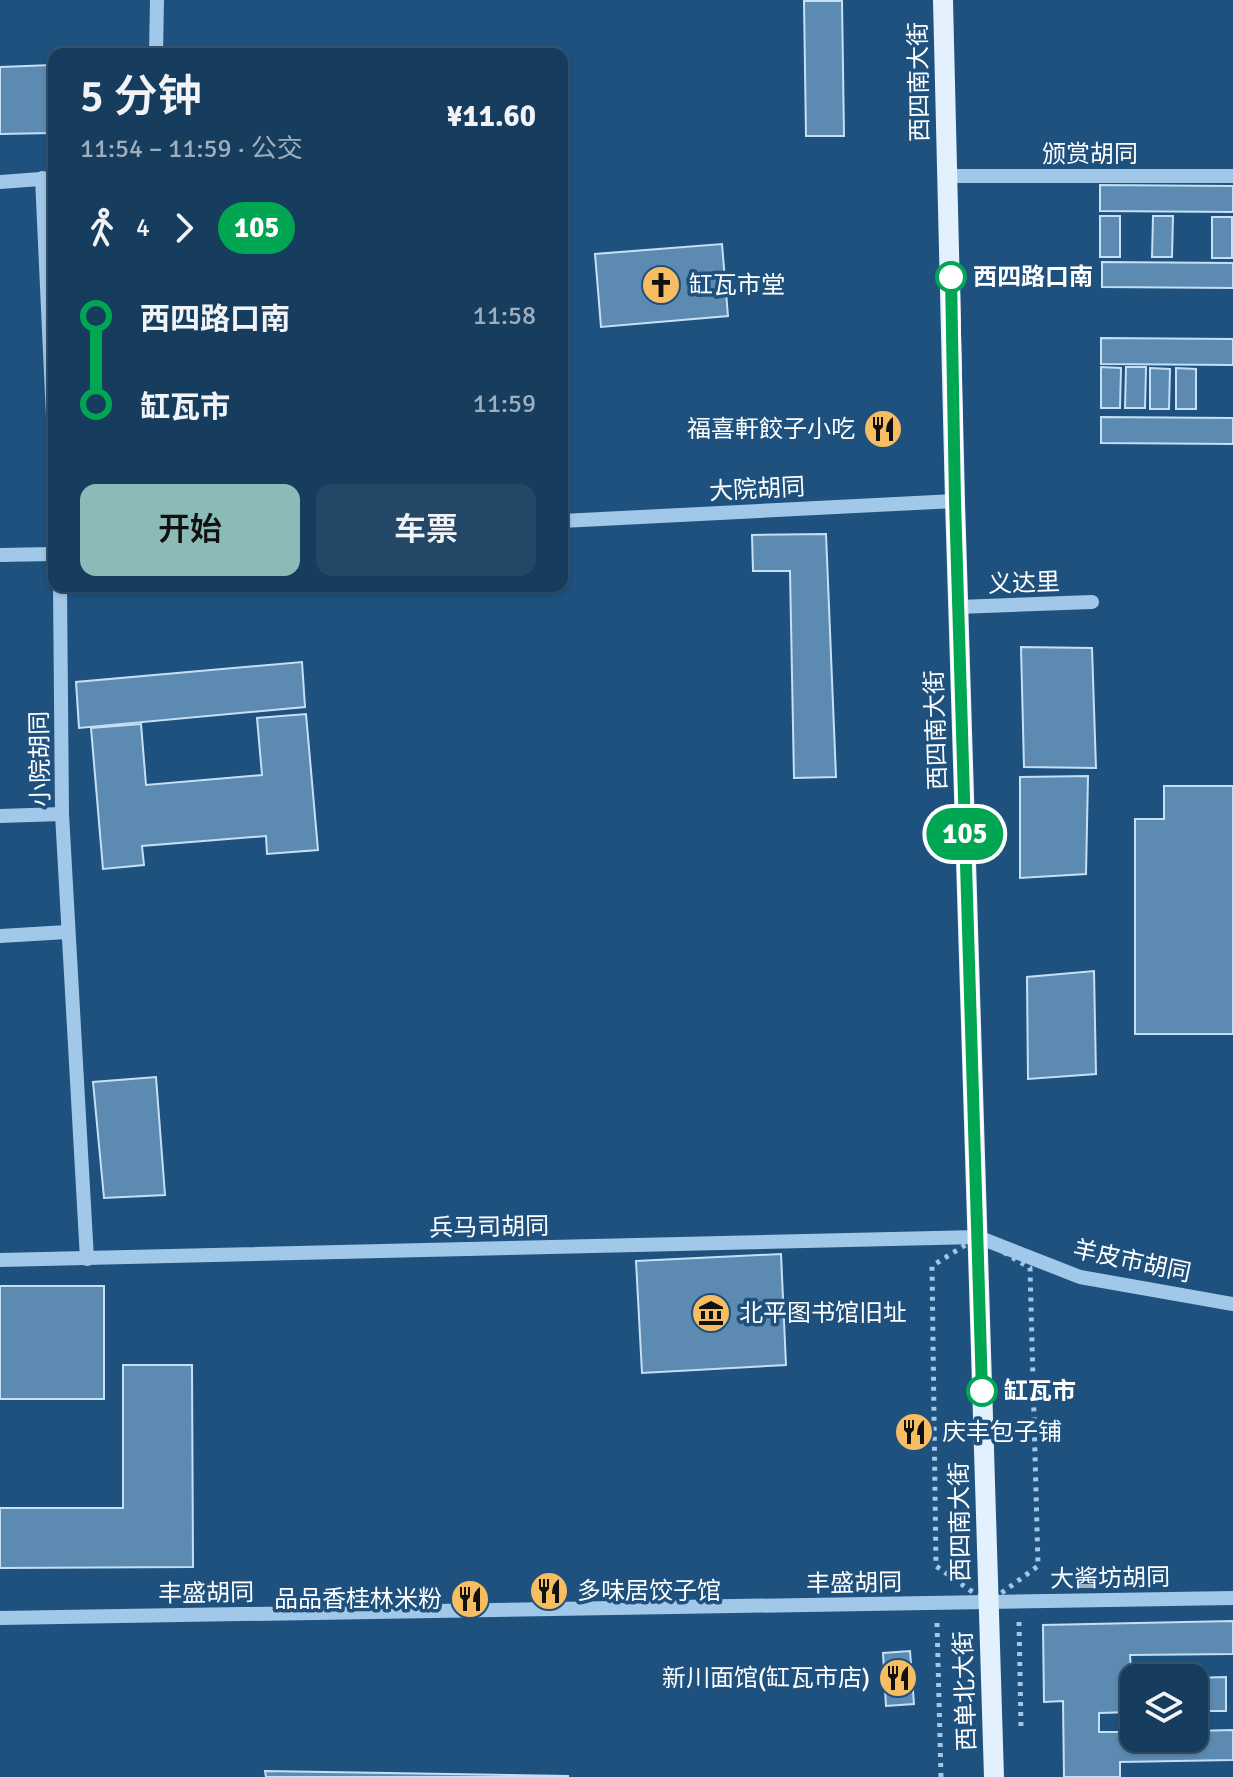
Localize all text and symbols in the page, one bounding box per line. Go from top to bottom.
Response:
street label: 西四南大街 [903,22,935,142]
text: 5 分钟 [80,70,201,124]
text: ¥11.60 [446,98,536,135]
text: 11:54 – 11:59 · 公交 [80,133,303,165]
street label: 颁赏胡同 [1042,139,1138,169]
icon: walk [80,206,124,250]
icon: forward [162,206,206,250]
text: 105 [234,211,279,245]
text: 4 [136,212,150,244]
marker: 西四路口南 [936,262,966,292]
place label: 西四路口南 [973,262,1093,292]
church icon: 缸瓦市堂 [640,264,682,306]
place label: 缸瓦市堂 [689,270,785,300]
text: 11:58 [473,300,536,332]
text: 西四路口南 [140,301,290,338]
text: 11:59 [473,388,536,420]
text: 缸瓦市 [140,389,230,426]
restaurant icon: 福喜軒餃子小吃 [862,408,904,450]
place label: 福喜軒餃子小吃 [687,414,855,444]
street label: 大院胡同 [708,472,806,506]
button: 开始 [80,484,300,576]
button: 车票 [316,484,536,576]
street label: 义达里 [987,567,1061,599]
street label: 西四南大街 [919,670,953,790]
street label: 小院胡同 [24,711,56,807]
line badge: 105 [919,808,1011,860]
text: 105 [942,817,988,851]
street label: 兵马司胡同 [429,1211,549,1243]
street label: 羊皮市胡同 [1070,1234,1194,1288]
museum icon: 北平图书馆旧址 [690,1292,732,1334]
place label: 北平图书馆旧址 [739,1298,907,1328]
marker: 缸瓦市 [967,1376,997,1406]
place label: 缸瓦市 [1004,1376,1076,1406]
restaurant icon: 庆丰包子铺 [893,1411,935,1453]
place label: 庆丰包子铺 [942,1417,1062,1447]
street label: 西四南大街 [944,1462,976,1582]
street label: 大酱坊胡同 [1050,1562,1170,1594]
street label: 丰盛胡同 [806,1567,902,1599]
restaurant icon: 多味居饺子馆 [528,1570,570,1612]
place label: 多味居饺子馆 [577,1576,721,1606]
street label: 丰盛胡同 [158,1577,254,1609]
restaurant icon: 品品香桂林米粉 [449,1578,491,1620]
place label: 品品香桂林米粉 [274,1584,442,1614]
street label: 西单北大街 [948,1631,982,1751]
restaurant icon: 新川面馆(缸瓦市店) [877,1657,919,1699]
place label: 新川面馆(缸瓦市店) [662,1663,870,1693]
map controls [1120,1664,1208,1752]
button: layers [1120,1664,1208,1752]

